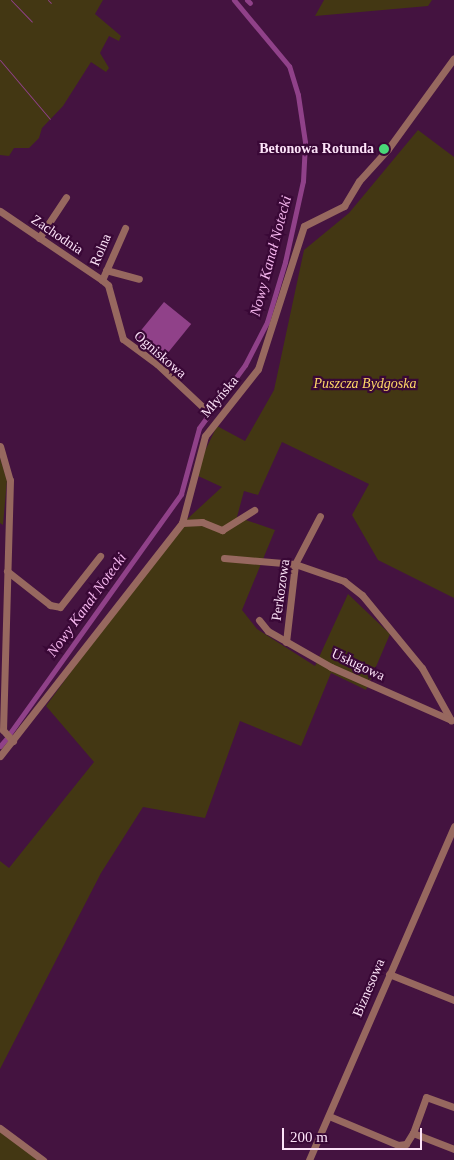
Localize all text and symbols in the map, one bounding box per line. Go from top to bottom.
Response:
place label: Betonowa Rotunda [259,141,374,157]
marker: Betonowa Rotunda [378,143,390,155]
water label: Nowy Kanał Notecki [246,194,296,318]
street label: Zachodnia [28,212,86,258]
street label: Rolna [87,231,115,269]
street label: Ogniskowa [130,328,190,382]
street label: Młyńska [198,373,242,421]
park label: Puszcza Bydgoska [313,376,417,392]
water label: Nowy Kanał Notecki [43,549,131,661]
street label: Perkozowa [268,558,294,622]
street label: Usługowa [329,645,387,685]
street label: Biznesowa [349,956,389,1020]
scale bar [284,1118,424,1150]
text: 200 m [290,1129,328,1145]

